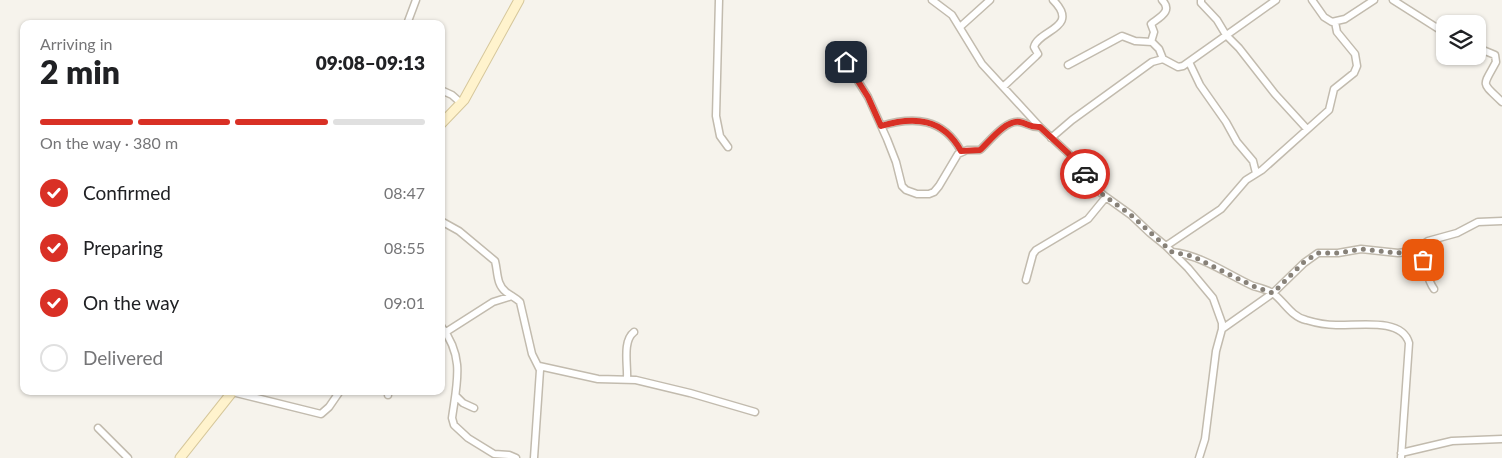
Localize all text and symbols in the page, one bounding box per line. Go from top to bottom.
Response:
map controls [1436,15,1486,65]
button: layers [1436,15,1486,65]
text: Arriving in [40,34,113,53]
pin [825,41,867,83]
icon: home [832,48,860,76]
text: 09:08–09:13 [316,51,425,74]
text: 2 min [40,52,120,91]
text: On the way · 380 m [40,133,178,152]
courier [1060,149,1110,199]
icon: car [1071,160,1099,188]
icon: check [40,179,68,207]
text: Confirmed [83,181,171,204]
text: 08:47 [384,183,425,202]
icon: check [40,234,68,262]
text: Preparing [83,236,163,259]
text: 08:55 [384,238,425,257]
pin [1402,239,1444,281]
icon: bag [1409,246,1437,274]
icon: check [40,289,68,317]
text: On the way [83,291,179,314]
text: 09:01 [384,293,425,312]
text: Delivered [83,346,163,369]

